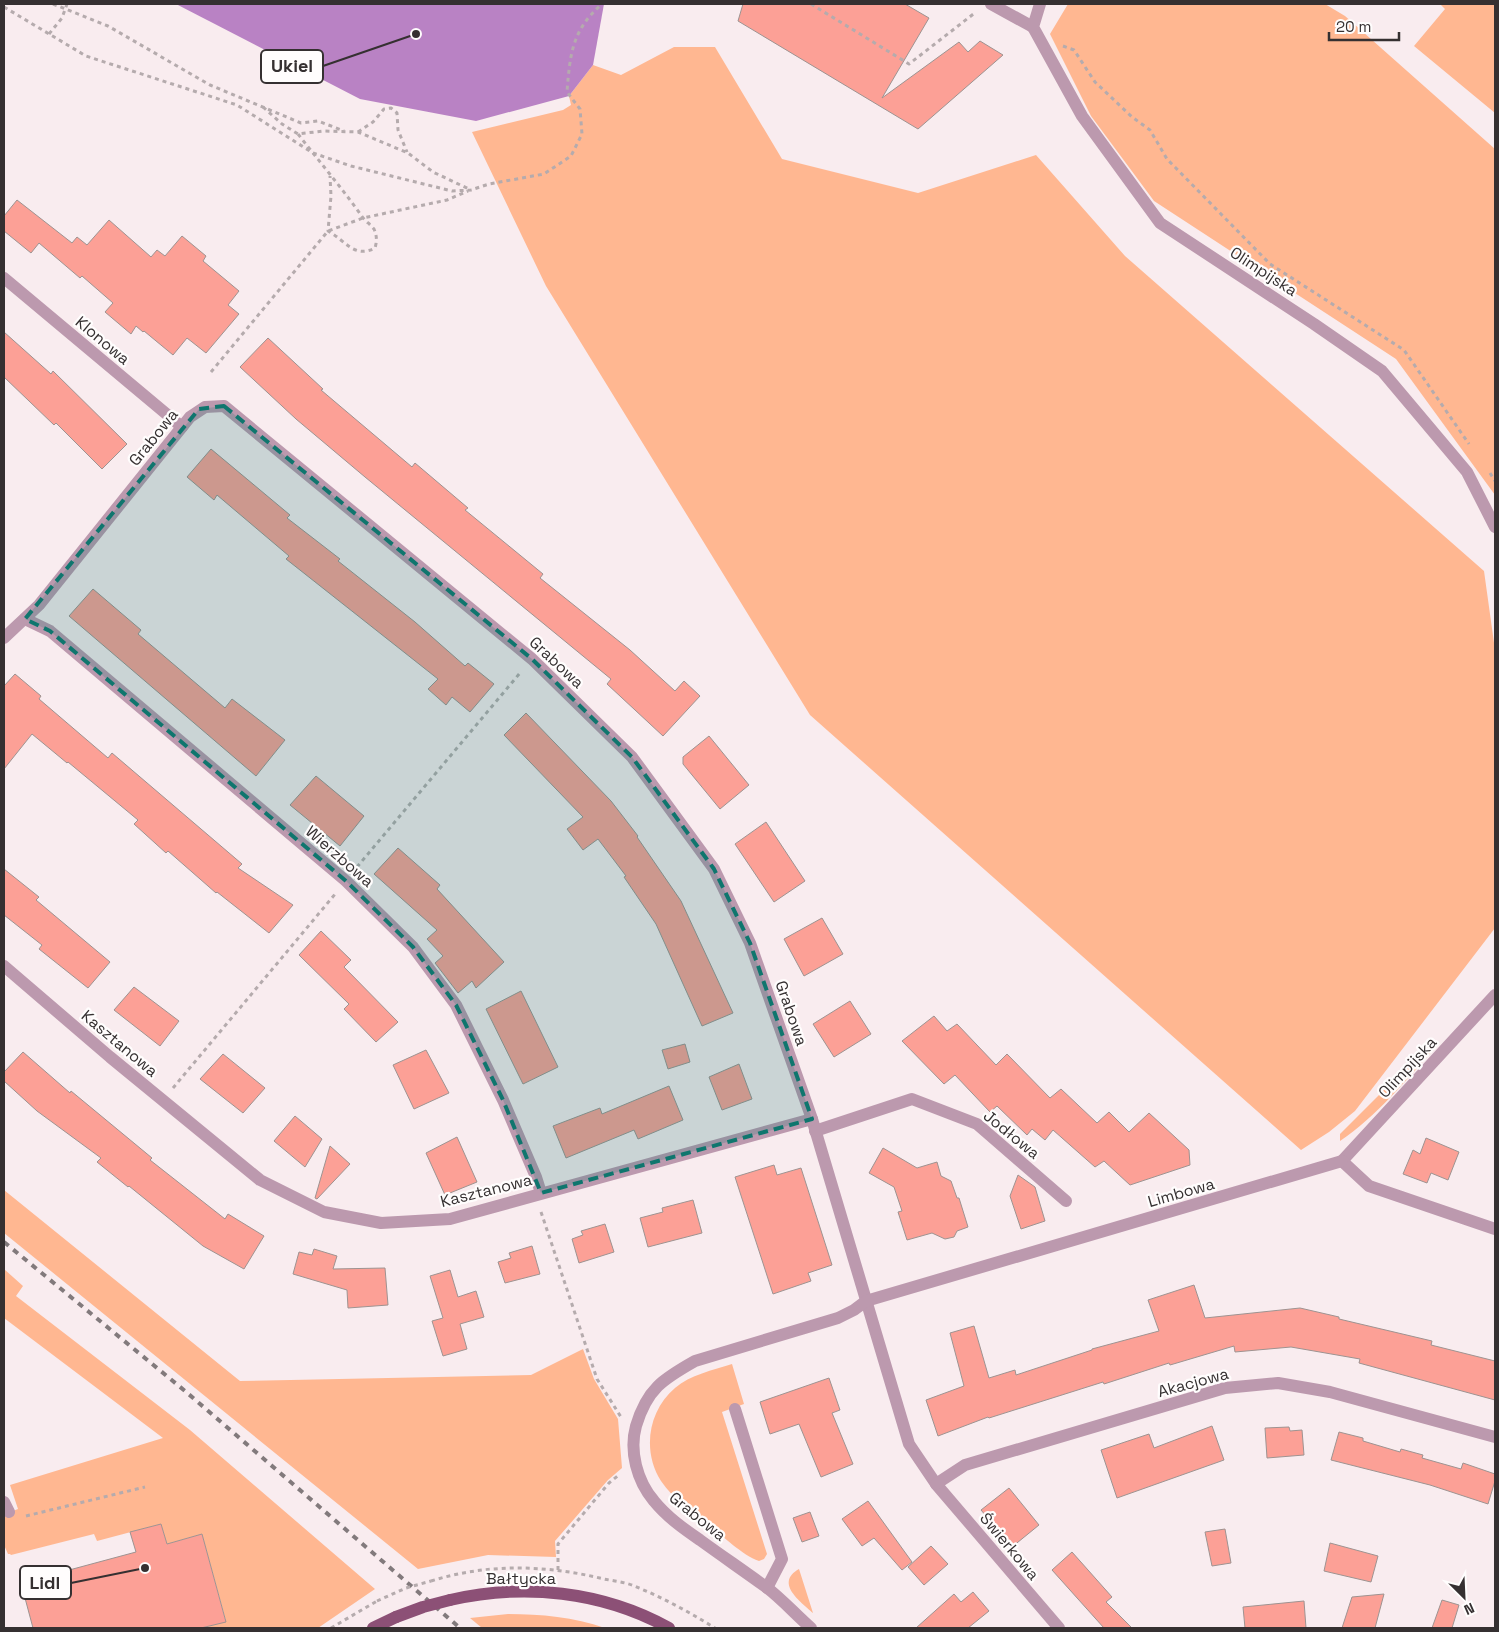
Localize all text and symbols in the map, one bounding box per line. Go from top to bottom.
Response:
scale bar [1329,10,1399,42]
text: 20 m [1336,17,1371,36]
callout: Ukiel [261,50,323,83]
text: Ukiel [271,54,313,77]
street label: Olimpijska [1226,242,1302,301]
street label: Klonowa [71,311,134,369]
street label: Grabowa [124,405,183,470]
street label: Grabowa [525,632,588,693]
street label: Wierzbowa [301,821,378,892]
street label: Grabowa [771,978,812,1048]
street label: Kasztanowa [77,1005,162,1082]
street label: Olimpijska [1374,1032,1441,1102]
street label: Jodłowa [979,1105,1044,1164]
street label: Kasztanowa [438,1169,534,1212]
street label: Limbowa [1145,1173,1217,1212]
street label: Akacjowa [1155,1363,1231,1402]
street label: Grabowa [665,1487,730,1546]
street label: Świerkowa [975,1508,1044,1584]
callout: Lidl [20,1566,71,1599]
street label: Bałtycka [486,1568,556,1589]
text: Lidl [30,1571,60,1594]
north arrow [1439,1572,1489,1622]
text: N [1461,1599,1477,1619]

